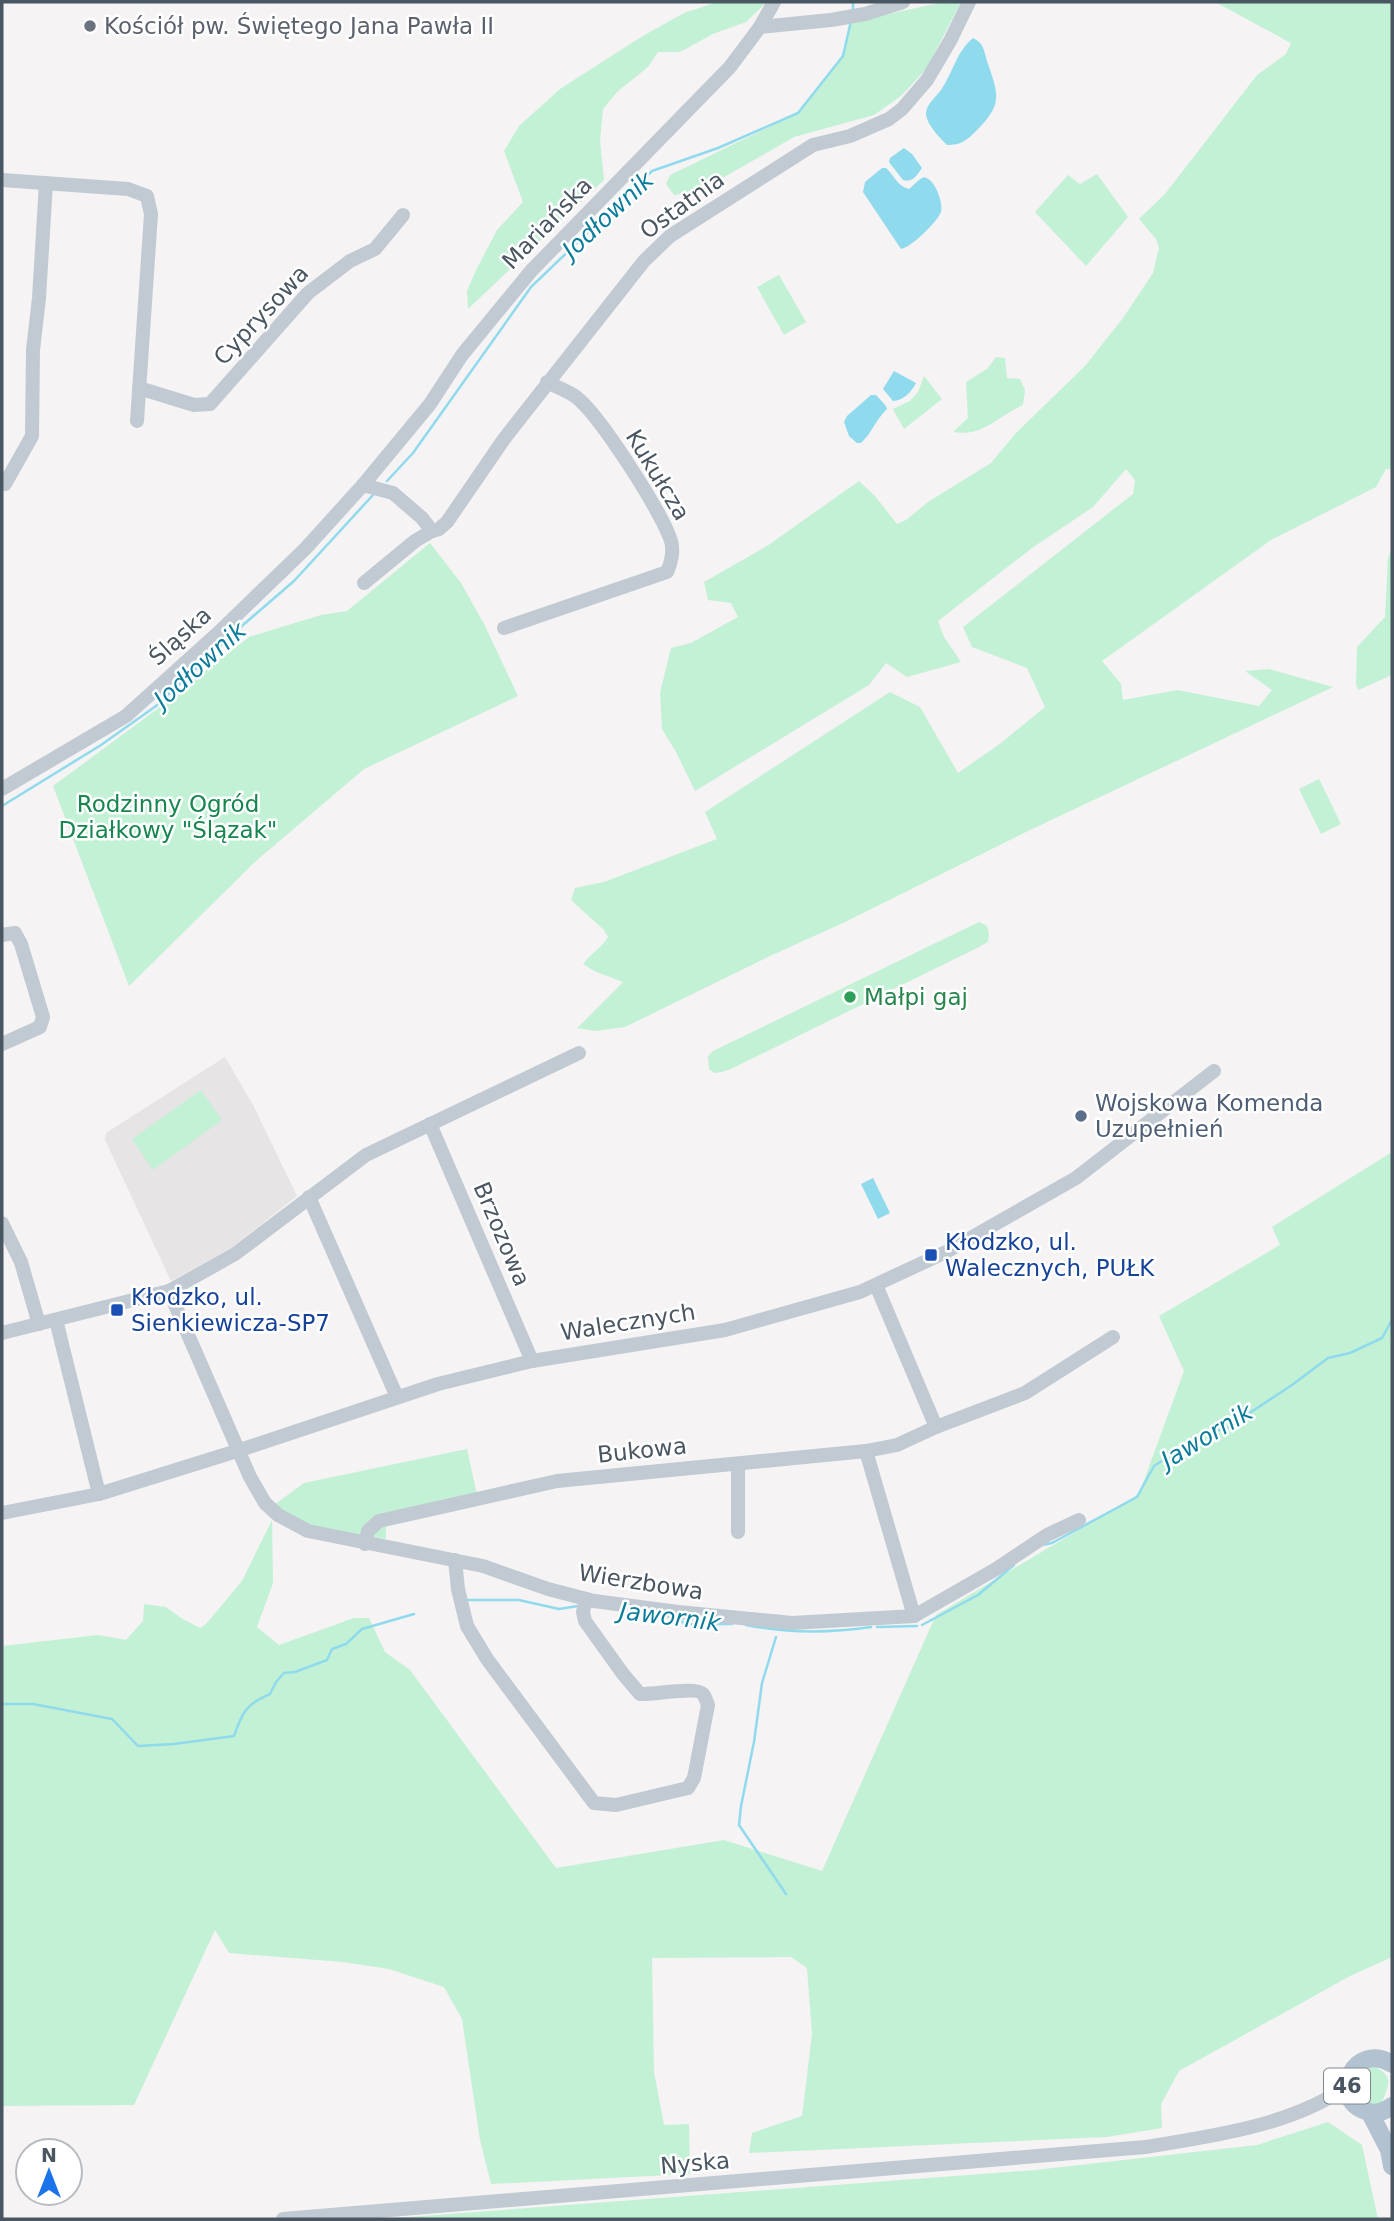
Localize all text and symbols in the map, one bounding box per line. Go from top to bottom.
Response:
place label: Kościół pw. Świętego Jana Pawła II [104,12,494,39]
marker: Kościół pw. Świętego Jana Pawła II [82,18,98,34]
water label: Jodłownik [554,165,660,267]
street label: Ostatnia [635,166,729,244]
street label: Mariańska [497,172,597,274]
street label: Cyprysowa [208,260,314,370]
street label: Kukułcza [621,425,695,525]
street label: Śląska [143,601,216,670]
water label: Jodłownik [145,616,253,716]
park label: Rodzinny Ogród Działkowy "Ślązak" [59,791,277,843]
place label: Małpi gaj [864,984,968,1010]
marker: Małpi gaj [842,989,858,1005]
place label: Wojskowa Komenda Uzupełnień [1095,1090,1323,1142]
marker: Wojskowa Komenda Uzupełnień [1073,1108,1089,1124]
street label: Brzozowa [468,1178,536,1290]
place label: Kłodzko, ul. Walecznych, PUŁK [945,1229,1155,1281]
marker: Kłodzko, ul. Walecznych, PUŁK [923,1247,939,1263]
place label: Kłodzko, ul. Sienkiewicza-SP7 [131,1284,330,1336]
street label: Walecznych [559,1299,697,1345]
marker: Kłodzko, ul. Sienkiewicza-SP7 [109,1302,125,1318]
water label: Jawornik [1153,1397,1259,1476]
street label: Bukowa [596,1432,688,1468]
street label: Wierzbowa [577,1559,705,1605]
water label: Jawornik [614,1596,723,1637]
road number: 46 [1324,2068,1370,2104]
north arrow [14,2137,84,2207]
text: N [41,2144,57,2166]
street label: Nyska [659,2147,731,2179]

